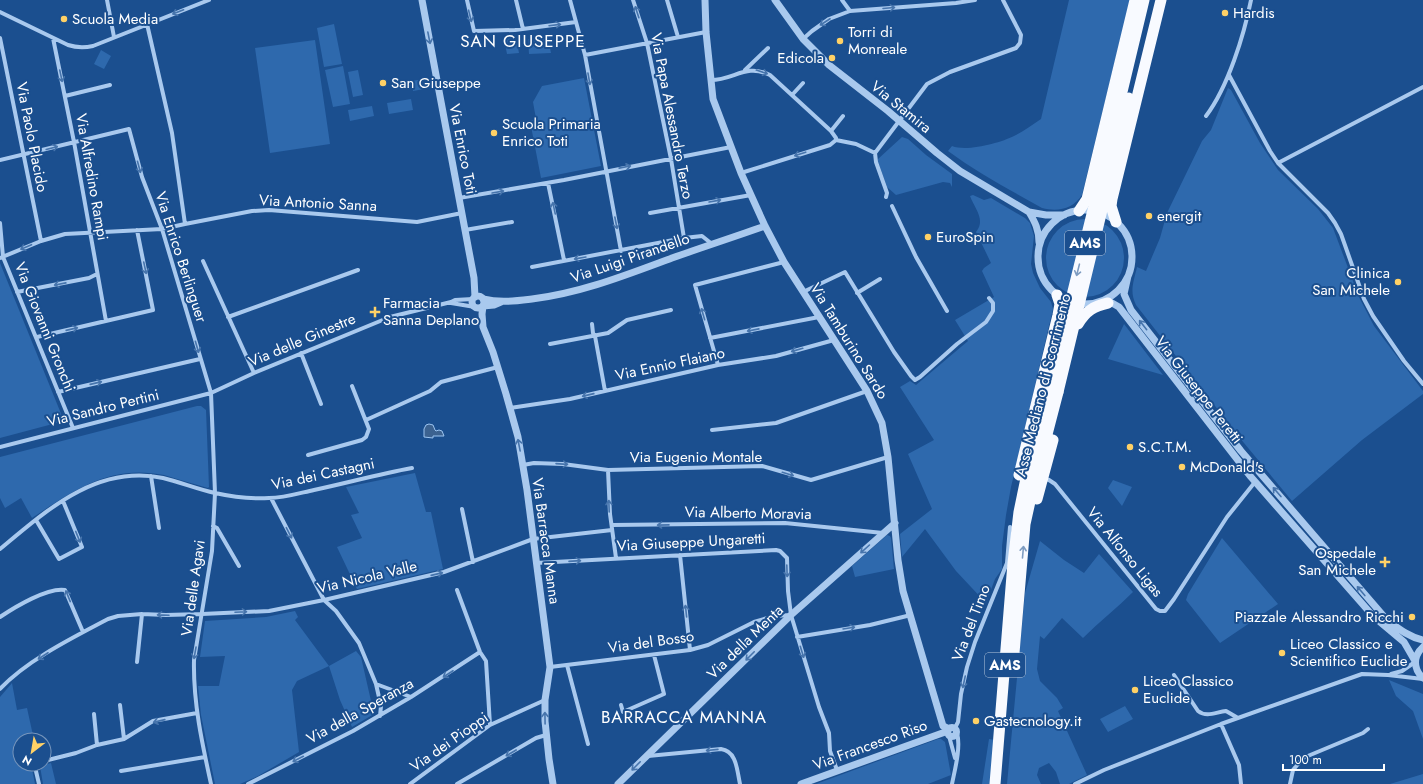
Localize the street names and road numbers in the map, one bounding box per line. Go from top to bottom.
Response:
street label: Via Papa Alessandro Terzo [645,31,699,201]
street label: Via Stamira [866,76,936,138]
street label: Via Paolo Placido [11,80,53,194]
street label: Via Enrico Toti [443,102,483,196]
street label: Via Alfredino Rampi [70,112,114,242]
street label: Via Enrico Berlinguer [149,189,213,326]
street label: Via Antonio Sanna [259,189,377,217]
street label: Via Luigi Pirandello [568,227,692,289]
road number: AMS [1065,231,1105,255]
street label: Via Giovanni Gronchi [9,259,81,395]
street label: Via Tamburino Sardo [804,279,894,403]
street label: Asse Mediano di Scorrimento [1010,291,1076,479]
street label: Via delle Ginestre [245,307,359,372]
street label: Via Giuseppe Peretti [1150,332,1248,448]
street label: Via Ennio Flaiano [613,342,727,386]
street label: Via Sandro Pertini [45,383,161,433]
street label: Via Eugenio Montale [630,446,763,468]
street label: Via dei Castagni [269,452,377,496]
street label: Via Barracca Manna [526,477,566,605]
street label: Via Alberto Moravia [684,501,812,525]
street label: Via Alfonso Ligas [1082,502,1168,602]
street label: Via Giuseppe Ungaretti [616,527,766,557]
street label: Via delle Agavi [175,538,211,638]
street label: Via Nicola Valle [315,555,419,599]
street label: Via del Timo [946,581,996,665]
street label: Via della Menta [702,600,788,684]
street label: Via del Bosso [607,625,695,659]
road number: AMS [985,653,1025,677]
street label: Via della Speranza [303,672,417,750]
street label: Via dei Pioppi [405,707,493,777]
street label: Via Francesco Riso [810,714,930,776]

